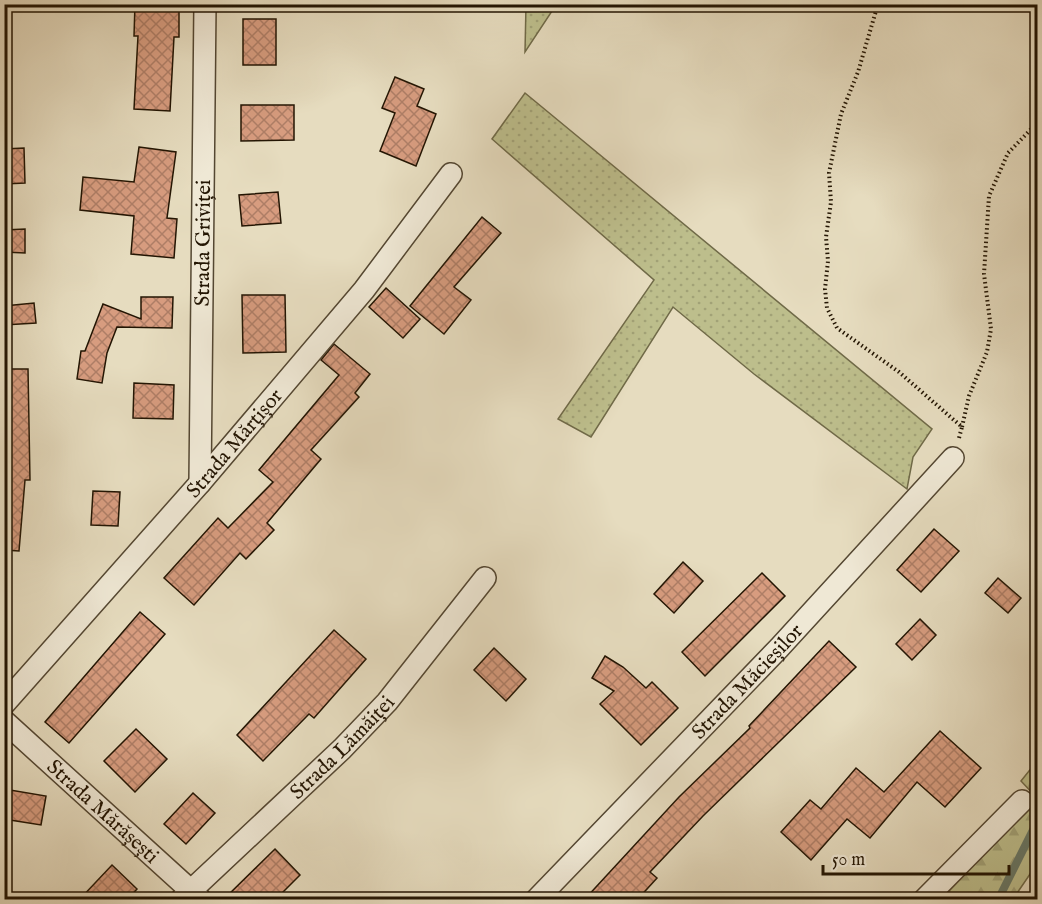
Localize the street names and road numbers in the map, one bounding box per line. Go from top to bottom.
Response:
street label: Strada Griviței [190,179,218,307]
street label: Strada Mărțișor [181,383,290,504]
street label: Strada Măcieșilor [686,618,810,746]
street label: Strada Lămăiței [285,691,402,806]
street label: Strada Mărășești [40,754,164,870]

